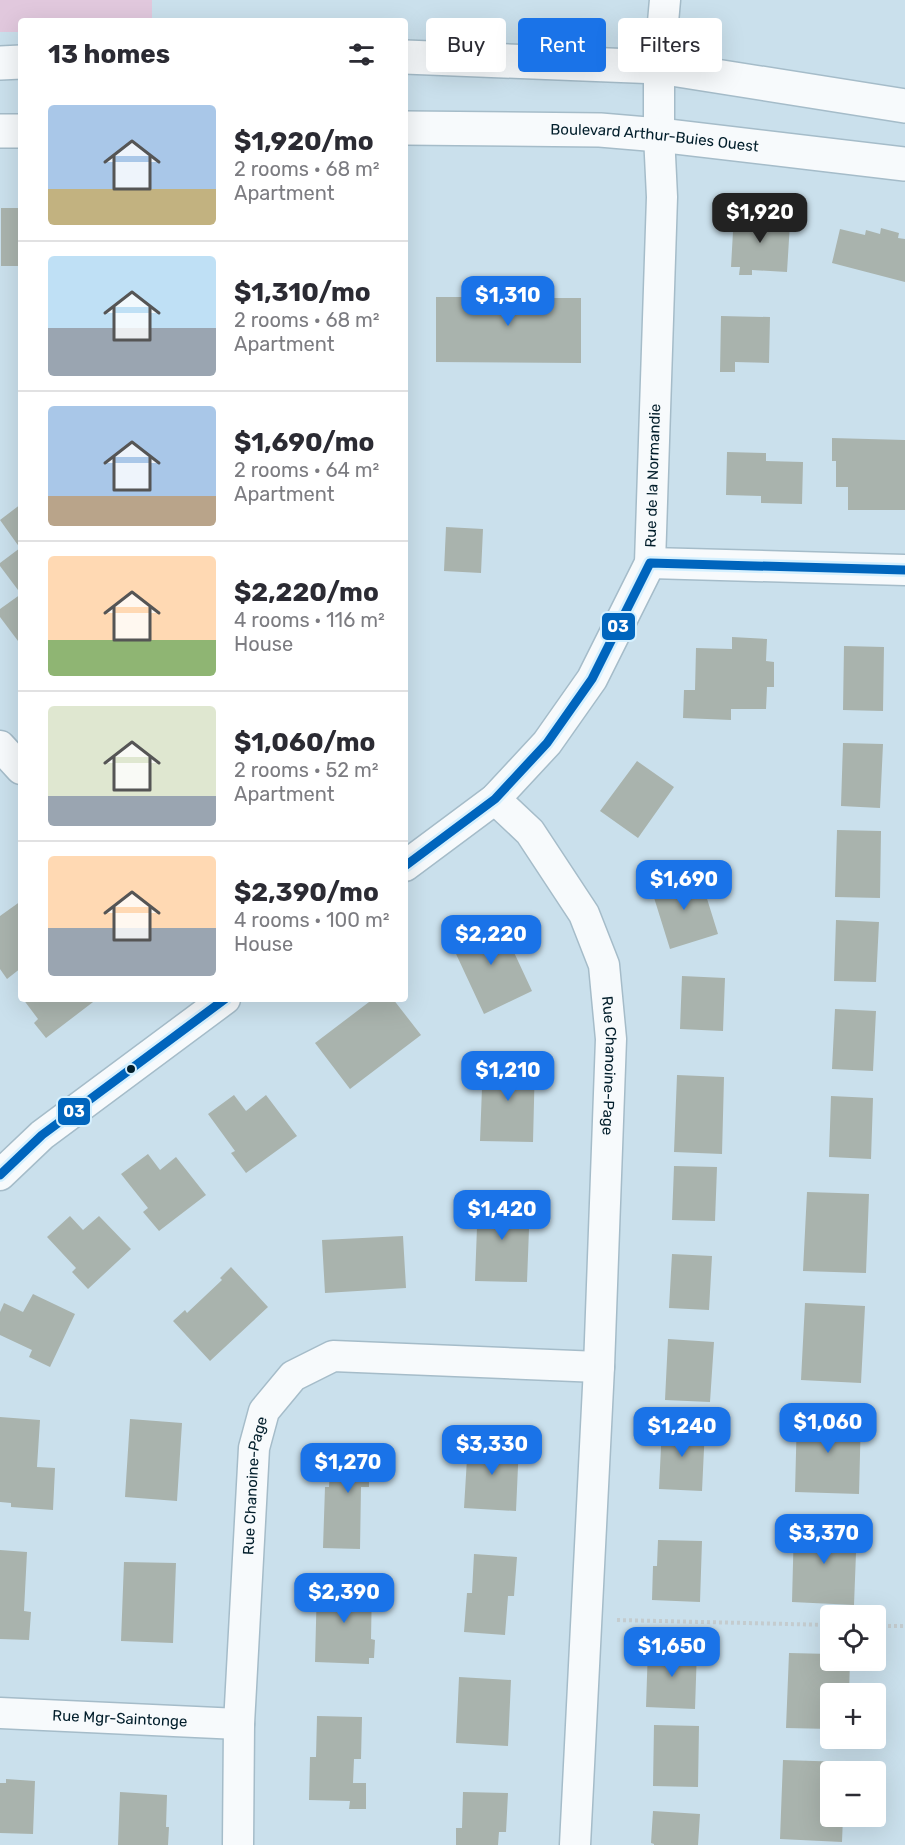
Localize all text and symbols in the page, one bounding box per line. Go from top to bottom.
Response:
chip: Buy [426,18,506,72]
chip: Rent [518,18,606,72]
chip: Filters [618,18,722,72]
icon: filters [345,38,378,71]
text: 13 homes [48,39,170,70]
street label: Boulevard Arthur-Buies Ouest [550,120,760,156]
text: $1,920/mo [234,126,374,157]
icon: home [96,129,168,201]
text: 2 rooms · 68 m² [234,157,380,181]
text: Apartment [234,181,335,205]
pin: $1,920 [711,193,809,244]
text: $1,920 [726,200,794,224]
pin: $1,310 [459,276,557,327]
text: $1,310/mo [234,277,371,308]
icon: home [96,280,168,352]
text: $1,310 [475,283,541,307]
text: 2 rooms · 68 m² [234,308,380,332]
text: Apartment [234,332,335,356]
street label: Rue de la Normandie [642,403,664,548]
text: $1,690/mo [234,427,374,458]
icon: home [96,430,168,502]
text: 2 rooms · 64 m² [234,458,379,482]
text: Apartment [234,482,335,506]
text: $2,220/mo [234,577,379,608]
icon: home [96,580,168,652]
text: 4 rooms · 116 m² [234,608,385,632]
line badge: 03 [601,612,636,641]
text: 03 [607,617,629,636]
text: House [234,632,293,656]
text: $1,060/mo [234,727,375,758]
icon: home [96,730,168,802]
text: 2 rooms · 52 m² [234,758,379,782]
text: Apartment [234,782,335,806]
pin: $1,690 [635,860,733,911]
text: $1,690 [650,867,718,891]
text: $2,390/mo [234,877,379,908]
icon: home [96,880,168,952]
text: 4 rooms · 100 m² [234,908,390,932]
pin: $2,220 [442,915,540,966]
text: $2,220 [455,922,527,946]
text: House [234,932,293,956]
street label: Rue Chanoine-Page [598,995,620,1136]
pin: $1,210 [459,1051,557,1102]
text: $1,210 [475,1058,541,1082]
unlabelled marker [125,1063,137,1075]
line badge: 03 [57,1097,91,1126]
text: 03 [63,1102,85,1121]
pin: $1,420 [453,1190,551,1241]
text: $1,420 [468,1197,536,1221]
pin: $1,060 [779,1403,877,1454]
pin: $1,240 [633,1407,731,1458]
text: $1,060 [794,1410,862,1434]
street label: Rue Chanoine-Page [239,1414,271,1556]
text: $1,240 [647,1414,717,1438]
pin: $3,330 [443,1425,541,1476]
text: $3,330 [456,1432,528,1456]
pin: $1,270 [299,1443,397,1494]
text: $1,270 [315,1450,381,1474]
pin: $3,370 [775,1514,873,1565]
text: $3,370 [789,1521,859,1545]
pin: $2,390 [295,1573,393,1624]
text: $2,390 [308,1580,380,1604]
map controls [820,1605,886,1827]
button: locate [820,1605,886,1671]
pin: $1,650 [623,1627,721,1678]
text: $1,650 [638,1634,706,1658]
button: + [820,1683,886,1749]
street label: Rue Mgr-Saintonge [52,1706,188,1731]
button: − [820,1761,886,1827]

